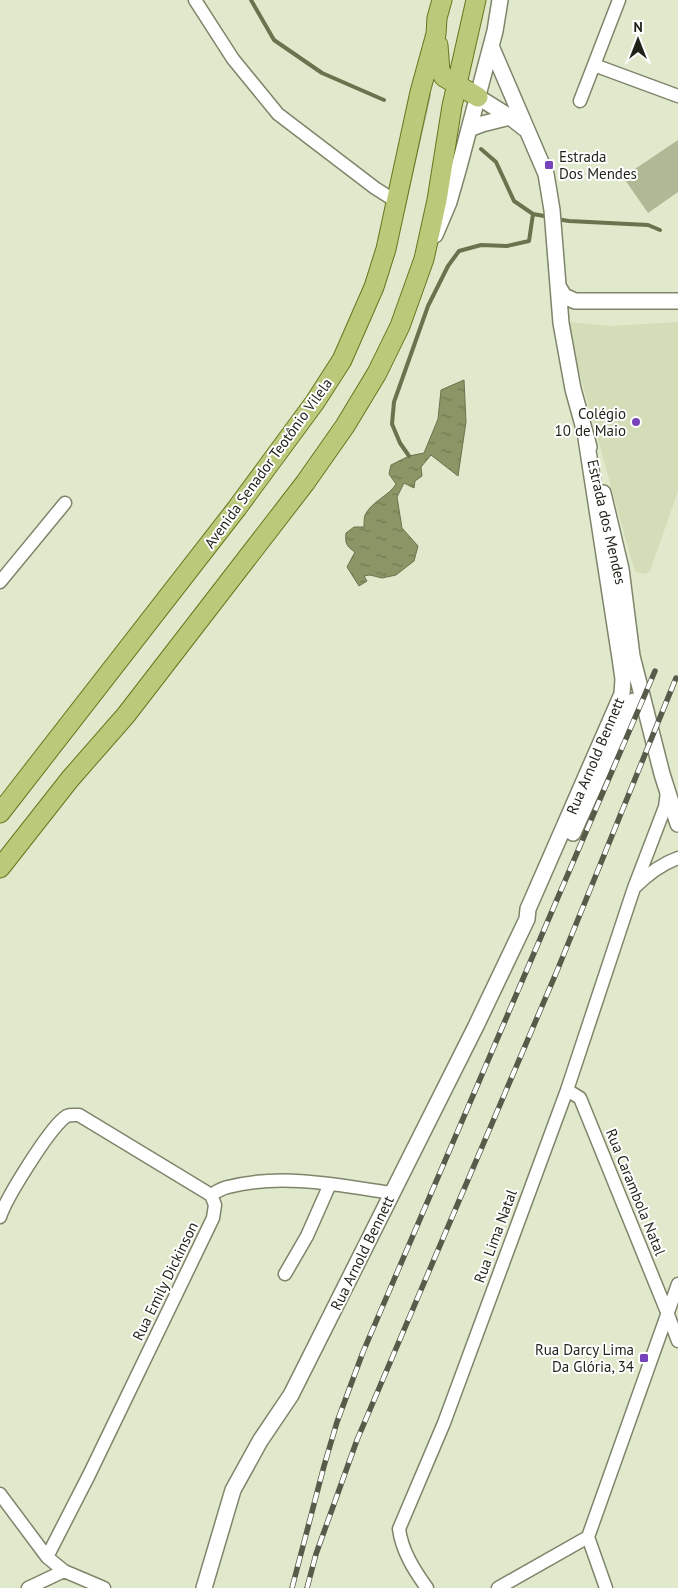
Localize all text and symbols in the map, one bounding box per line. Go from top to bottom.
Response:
north arrow [613,15,663,65]
text: N [633,18,643,36]
place label: Estrada Dos Mendes [559,147,637,183]
marker: Estrada Dos Mendes [543,159,555,171]
street label: Avenida Senador Teotônio Vilela [200,374,336,552]
place label: Colégio 10 de Maio [555,404,626,440]
marker: Colégio 10 de Maio [630,416,642,428]
street label: Estrada dos Mendes [583,458,631,586]
street label: Rua Arnold Bennett [562,695,628,817]
street label: Rua Carambola Natal [602,1126,670,1259]
street label: Rua Lima Natal [469,1186,521,1285]
street label: Rua Arnold Bennett [326,1193,398,1313]
street label: Rua Emily Dickinson [128,1218,202,1344]
place label: Rua Darcy Lima Da Glória, 34 [535,1340,634,1376]
marker: Rua Darcy Lima Da Glória, 34 [638,1352,650,1364]

